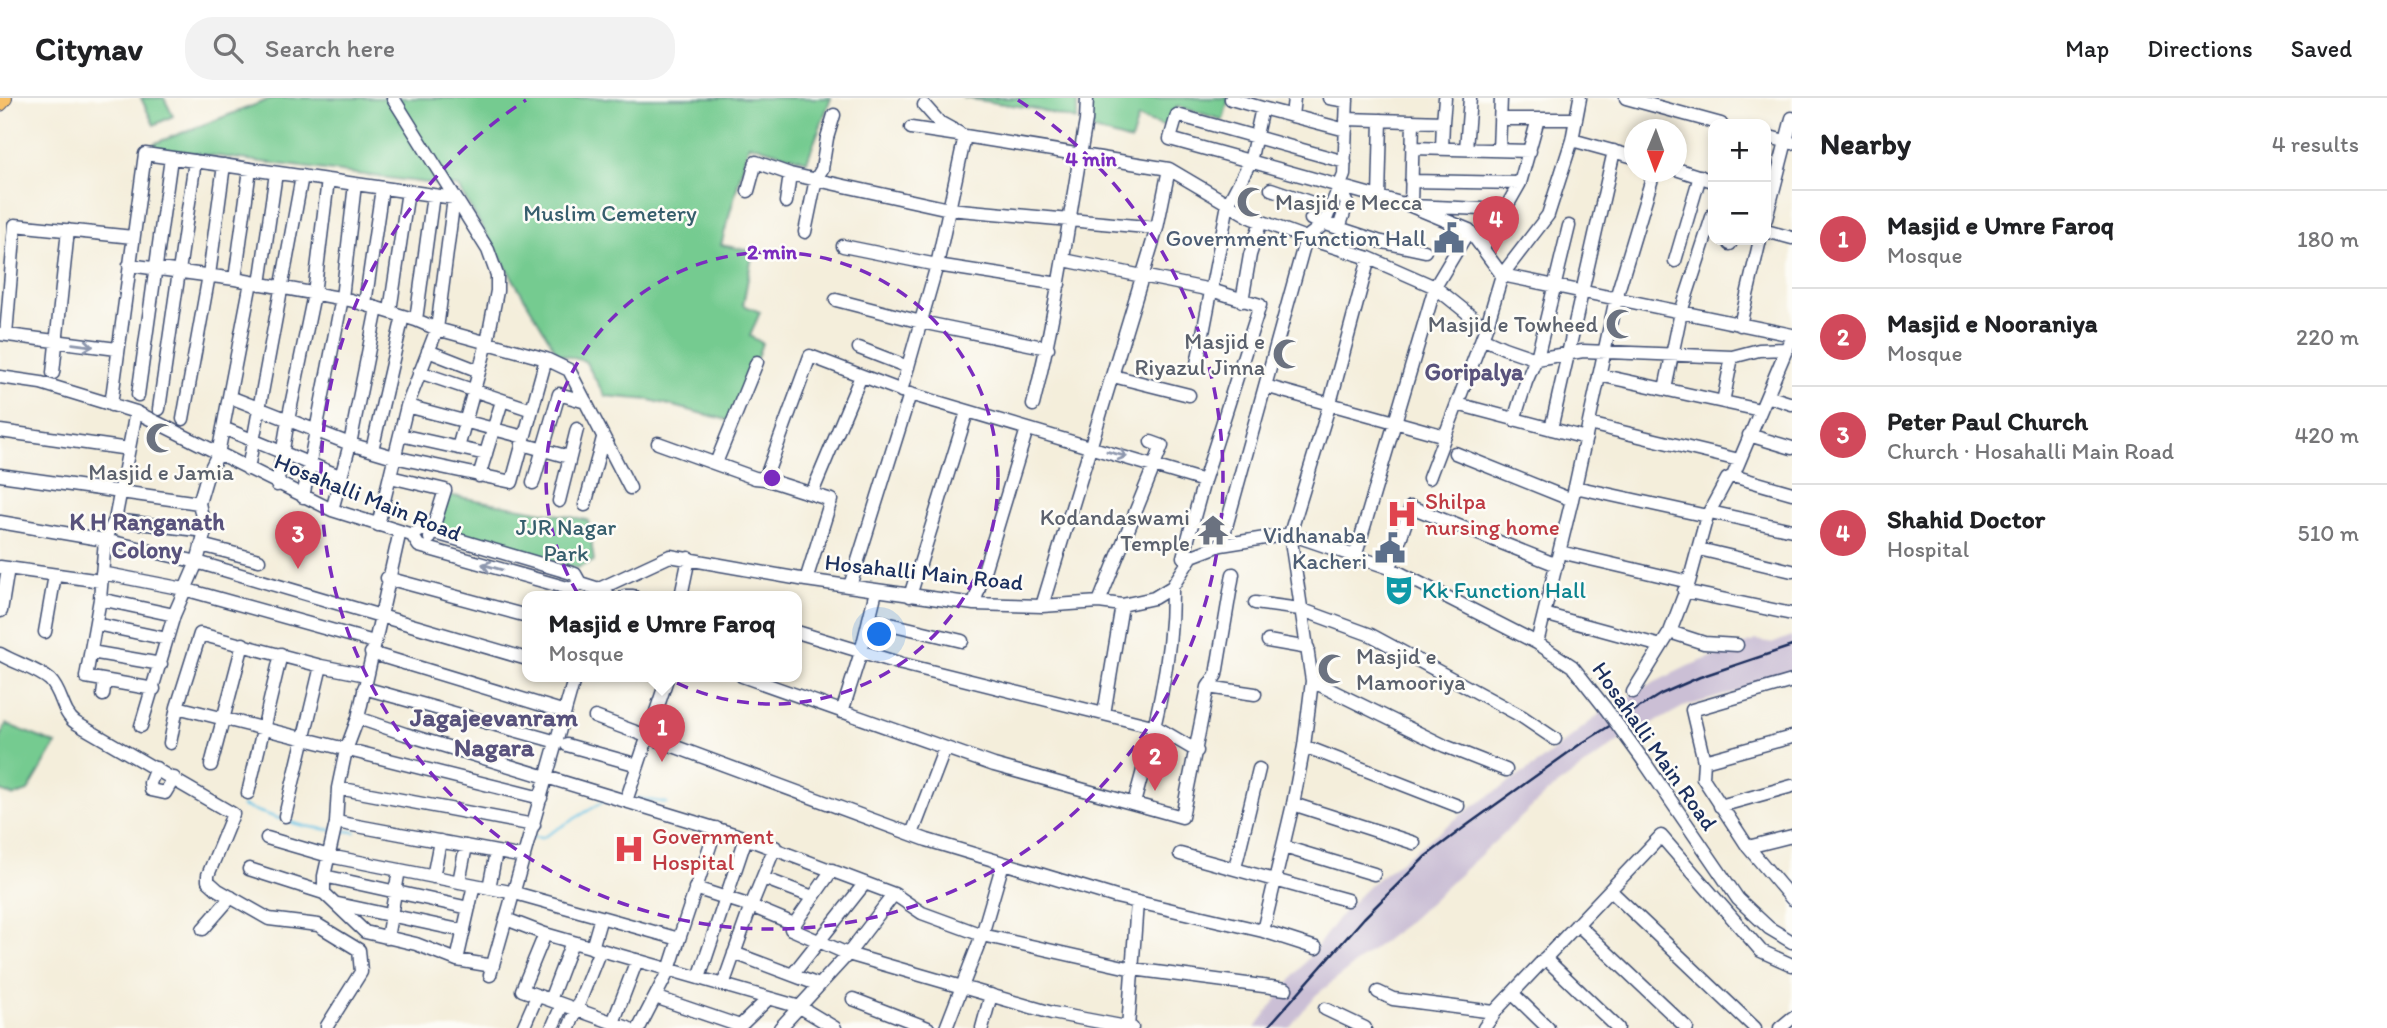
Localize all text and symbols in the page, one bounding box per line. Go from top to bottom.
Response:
search box [185,17,675,80]
text: Citynav [35,29,143,68]
icon: search [209,29,247,67]
text: Search here [265,32,395,64]
text: Map [2065,34,2109,63]
text: Directions [2147,34,2253,63]
text: Saved [2291,34,2352,63]
north arrow [1624,119,1687,182]
map controls [1708,119,1771,245]
button: + [1708,119,1771,182]
text: Nearby [1820,125,1911,162]
text: 4 results [2272,130,2359,158]
text: 4 min [1065,146,1118,171]
button: − [1708,182,1771,245]
mosque icon: Masjid e Mecca [1235,185,1269,219]
place label: Masjid e Mecca [1275,188,1422,216]
pin: 4 [1473,196,1519,254]
park label: Muslim Cemetery [523,199,697,227]
text: Masjid e Umre Faroq [1887,209,2114,241]
public building icon: Government Function Hall [1432,221,1466,255]
place label: Government Function Hall [1165,224,1426,252]
text: 1 [1838,225,1848,253]
text: 180 m [2297,225,2359,253]
text: 2 min [747,239,798,264]
text: Mosque [1887,241,1963,269]
mosque icon: Masjid e Towheed [1604,307,1638,341]
text: Masjid e Nooraniya [1887,307,2098,339]
place label: Masjid e Towheed [1428,310,1598,338]
text: 2 [1837,323,1849,351]
text: 220 m [2296,323,2359,351]
place label: Masjid e Riyazul Jinna [1134,327,1265,381]
mosque icon: Masjid e Riyazul Jinna [1271,337,1305,371]
one-way arrow [71,339,94,352]
text: Mosque [1887,339,1963,367]
district label: Goripalya [1424,357,1524,387]
text: Peter Paul Church [1887,405,2088,437]
mosque icon: Masjid e Jamia [144,421,178,455]
text: 3 [1837,421,1849,449]
text: 420 m [2294,421,2359,449]
text: Church · Hosahalli Main Road [1887,437,2174,465]
street label: Hosahalli Main Road [270,447,466,548]
one-way arrow [1105,448,1127,461]
place label: Masjid e Jamia [88,458,234,486]
centre of rings [760,466,784,490]
place label: Shilpa nursing home [1425,487,1560,541]
hospital icon: Shilpa nursing home [1385,497,1419,531]
place label: Kodandaswami Temple [1040,503,1190,557]
text: Shahid Doctor [1887,503,2045,535]
district label: K H Ranganath Colony [70,507,225,565]
pin: 3 [275,511,321,569]
park label: JJR Nagar Park [516,513,617,567]
temple icon: Kodandaswami Temple [1196,513,1230,547]
text: 4 [1836,519,1850,547]
text: 510 m [2298,519,2359,547]
place label: Vidhanaba Kacheri [1263,521,1367,575]
public building icon: Vidhanaba Kacheri [1373,531,1407,565]
text: Hospital [1887,535,1969,563]
street label: Hosahalli Main Road [823,548,1025,596]
one-way arrow [481,559,503,572]
theatre icon: Kk Function Hall [1382,573,1416,607]
place label: Kk Function Hall [1422,576,1587,604]
popup [522,591,802,682]
text: Masjid e Umre Faroq [548,607,776,639]
your location [862,617,896,651]
text: Mosque [548,639,624,667]
place label: Masjid e Mamooriya [1356,642,1466,696]
mosque icon: Masjid e Mamooriya [1316,652,1350,686]
street label: Hosahalli Main Road [1586,656,1724,836]
district label: Jagajeevanram Nagara [409,701,578,763]
pin: 1 [639,704,685,762]
pin: 2 [1132,733,1178,791]
place label: Government Hospital [652,822,775,876]
hospital icon: Government Hospital [612,832,646,866]

